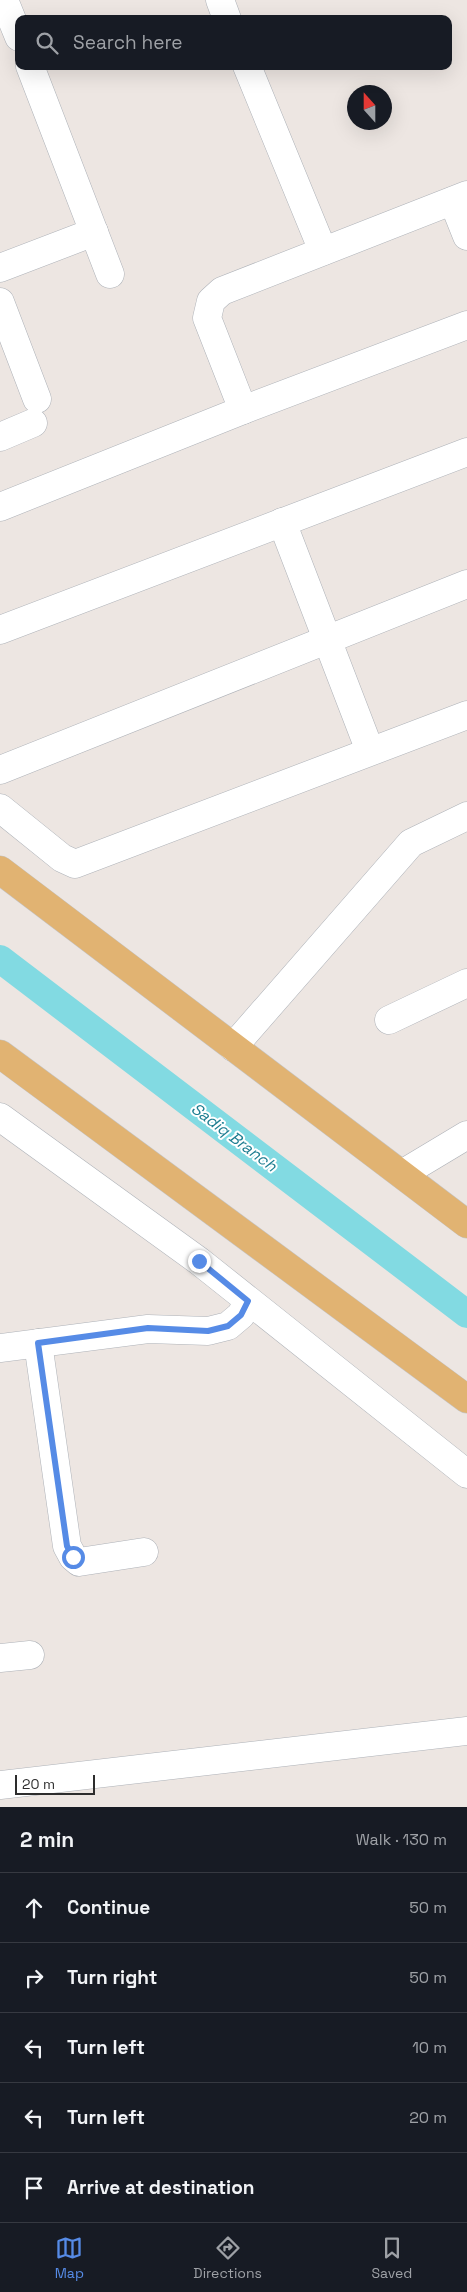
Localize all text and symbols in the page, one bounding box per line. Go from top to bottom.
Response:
search box [15,15,452,70]
icon: search [33,29,61,57]
text: Search here [73,30,183,55]
north arrow [347,85,392,130]
water label: Sadiq Branch [187,1098,282,1177]
route end [188,1250,211,1273]
route start [62,1546,85,1569]
scale bar [15,1772,95,1795]
text: 20 m [22,1775,55,1793]
text: 2 min [20,1826,74,1853]
text: Walk · 130 m [356,1829,447,1850]
icon: ahead [20,1894,48,1922]
text: Continue [67,1895,150,1920]
text: 50 m [409,1897,447,1918]
icon: right [20,1964,48,1992]
text: Turn right [67,1965,157,1990]
text: 50 m [409,1967,447,1988]
icon: left [20,2034,48,2062]
text: Turn left [67,2035,145,2060]
text: 10 m [412,2037,447,2058]
icon: left [20,2104,48,2132]
text: Turn left [67,2105,145,2130]
text: 20 m [409,2107,447,2128]
icon: arrive [20,2174,48,2202]
text: Arrive at destination [67,2175,255,2200]
tab: Map [55,2234,84,2282]
tab: Directions [193,2234,262,2282]
tab: Saved [371,2234,412,2282]

